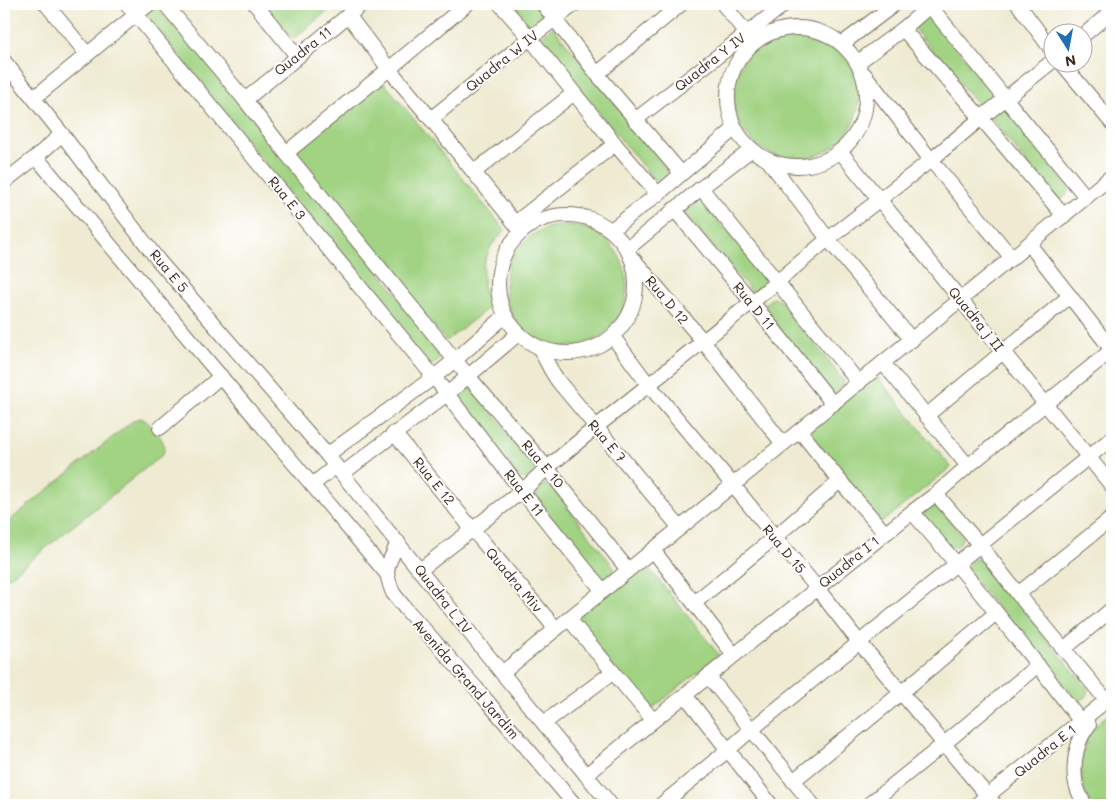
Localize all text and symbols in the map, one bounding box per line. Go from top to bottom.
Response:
street label: Quadra 11 [270,22,335,80]
north arrow [1044,22,1094,72]
street label: Quadra W IV [461,25,542,96]
street label: Quadra Y IV [670,28,749,95]
text: N [1064,51,1078,72]
street label: Rua E 3 [264,172,311,223]
street label: Rua E 5 [146,245,193,296]
street label: Rua D 12 [641,271,693,328]
street label: Rua D 11 [729,278,780,334]
street label: Quadra j II [945,282,1008,355]
street label: Rua E 7 [584,415,631,466]
street label: Rua E 10 [518,436,569,492]
street label: Rua E 12 [409,453,460,509]
street label: Rua E 11 [500,465,549,520]
street label: Rua D 15 [758,520,810,577]
street label: Quadra I 1 [814,531,883,592]
street label: Quadra Miv [482,543,547,616]
street label: Quadra L IV [410,560,477,637]
street label: Avenida Grand Jardim [409,615,524,743]
street label: Quadra E 1 [1009,720,1080,782]

